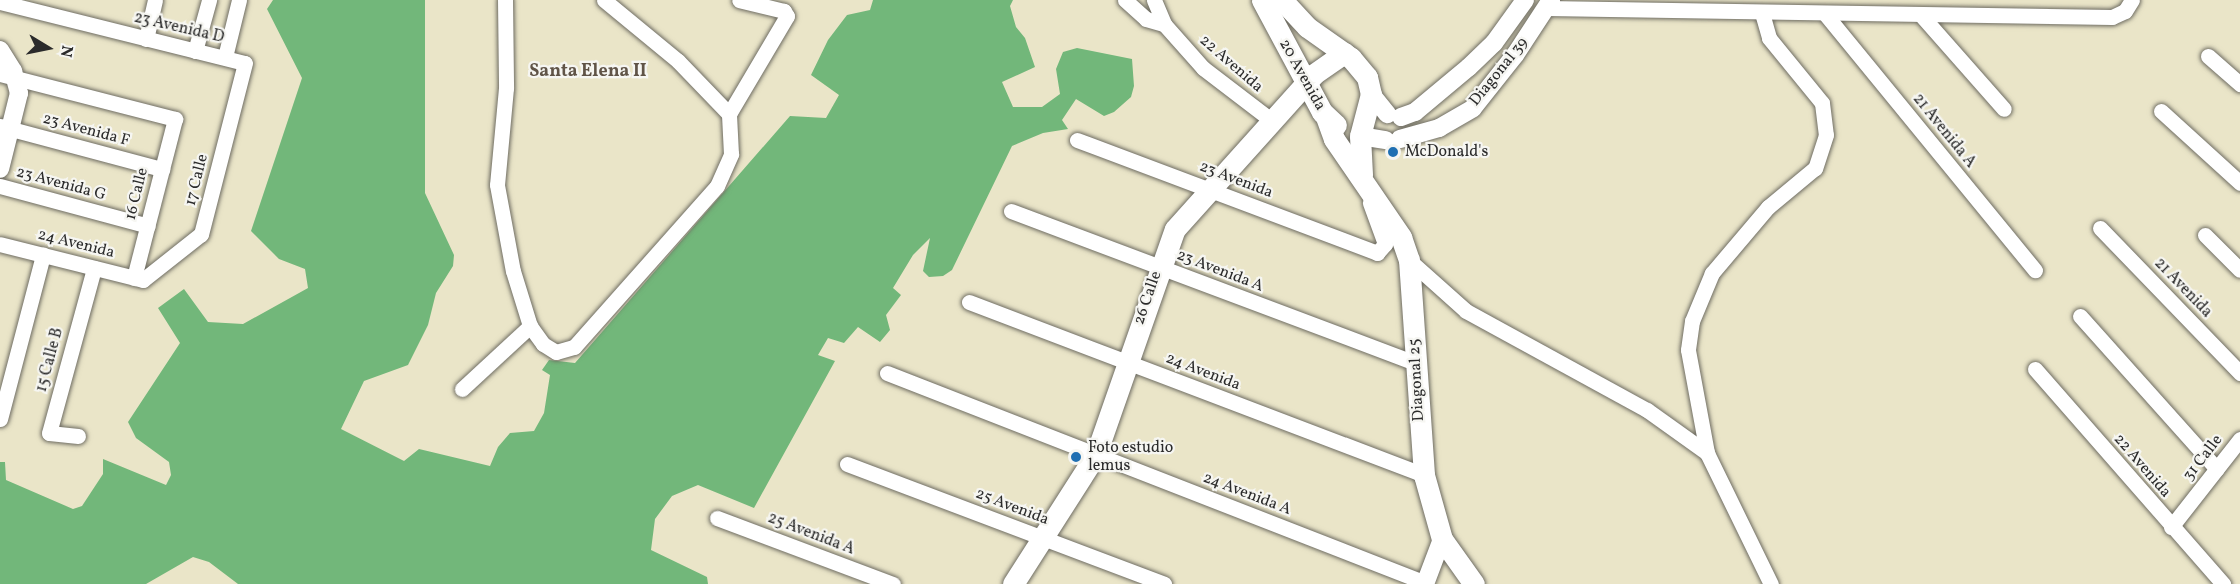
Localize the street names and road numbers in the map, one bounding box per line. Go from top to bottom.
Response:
street label: 23 Avenida D [132,8,226,48]
street label: 22 Avenida [1195,31,1267,97]
street label: Diagonal 39 [1465,34,1533,110]
street label: 20 Avenida [1275,36,1329,114]
street label: 21 Avenida A [1908,90,1980,172]
street label: 23 Avenida F [40,109,132,151]
street label: 17 Calle [181,152,213,208]
street label: 23 Avenida [1197,157,1275,203]
street label: 23 Avenida G [14,163,108,205]
street label: 16 Calle [121,166,153,222]
street label: 24 Avenida [36,225,116,263]
street label: 23 Avenida A [1174,246,1266,296]
street label: 21 Avenida [2150,254,2216,322]
street label: 26 Calle [1130,269,1166,327]
street label: 15 Calle B [32,326,68,394]
street label: Diagonal 25 [1405,338,1429,422]
street label: 24 Avenida [1163,349,1243,395]
street label: 22 Avenida [2109,430,2175,502]
street label: 31 Calle [2179,431,2227,485]
street label: 24 Avenida A [1200,468,1294,520]
street label: 25 Avenida [973,484,1051,530]
street label: 25 Avenida A [765,509,857,559]

